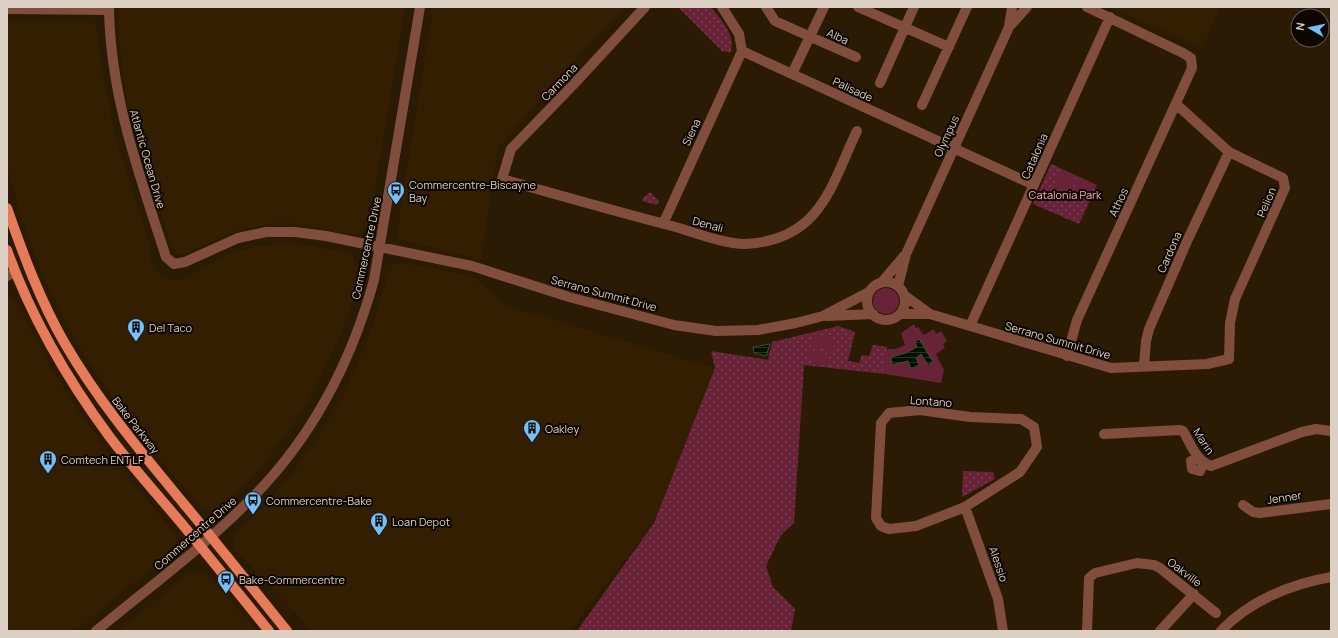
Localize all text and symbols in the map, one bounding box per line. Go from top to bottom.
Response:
north arrow [1290,8,1330,48]
text: N [1292,21,1308,31]
street label: Alba [825,25,851,47]
street label: Carmona [537,60,581,104]
street label: Palisade [831,73,876,105]
street label: Atlantic Ocean Drive [127,108,169,211]
street label: Olympus [930,112,962,159]
street label: Siena [678,116,704,148]
street label: Catalonia [1017,131,1051,181]
place label: Commercentre-Biscayne Bay [409,177,537,205]
bus stop icon: Commercentre-Biscayne Bay [386,180,406,205]
street label: Athos [1105,185,1131,219]
street label: Pelion [1253,185,1279,219]
park label: Catalonia Park [1029,187,1102,202]
street label: Commercentre Drive [348,195,384,301]
street label: Denali [691,213,725,235]
street label: Cardona [1153,229,1185,275]
street label: Serrano Summit Drive [549,272,659,315]
building icon: Del Taco [126,317,146,342]
street label: Serrano Summit Drive [1003,318,1113,362]
place label: Del Taco [149,320,192,335]
street label: Lontano [909,392,953,410]
street label: Bake Parkway [109,393,163,457]
building icon: Oakley [522,418,542,443]
place label: Oakley [545,421,579,436]
street label: Marin [1190,425,1218,457]
building icon: Comtech ENT LF [38,449,58,474]
place label: Comtech ENT LF [61,452,144,467]
street label: Jenner [1266,487,1302,507]
bus stop icon: Commercentre-Bake [243,490,263,515]
street label: Commercentre Drive [151,493,240,573]
place label: Commercentre-Bake [266,493,373,508]
building icon: Loan Depot [369,511,389,536]
place label: Loan Depot [392,514,450,529]
street label: Alessio [986,544,1012,584]
street label: Oakville [1165,554,1206,590]
bus stop icon: Bake-Commercentre [216,569,236,594]
place label: Bake-Commercentre [239,572,346,587]

